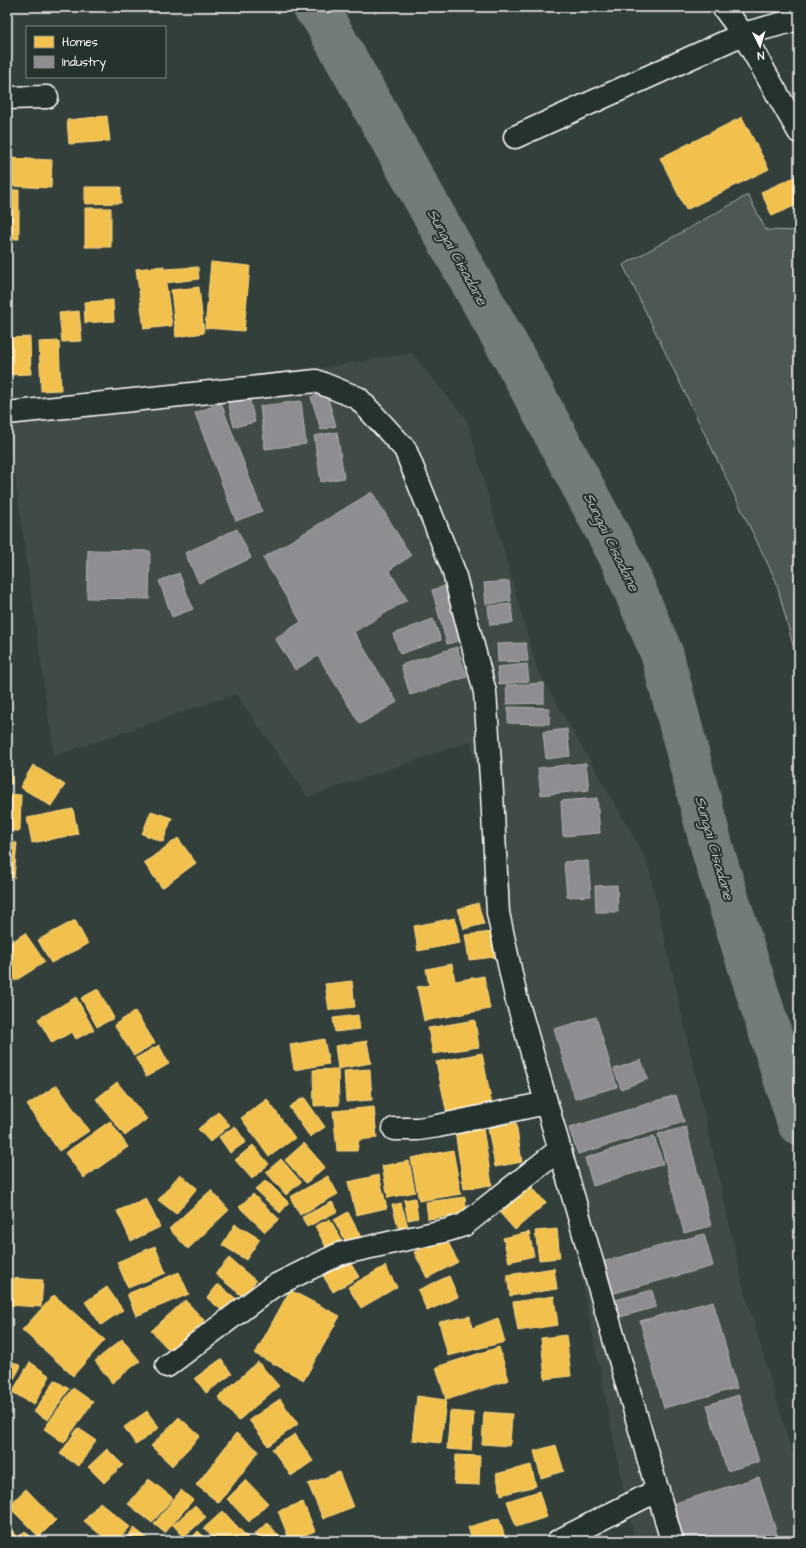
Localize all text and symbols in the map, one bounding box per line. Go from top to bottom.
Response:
legend [26,26,166,78]
north arrow [740,26,780,66]
text: Homes [62,34,98,51]
text: N [757,48,765,63]
text: Industry [62,54,107,72]
water label: Sungai Cisadane [421,205,493,310]
water label: Sungai Cisadane [577,489,644,596]
water label: Sungai Cisadane [688,793,739,904]

